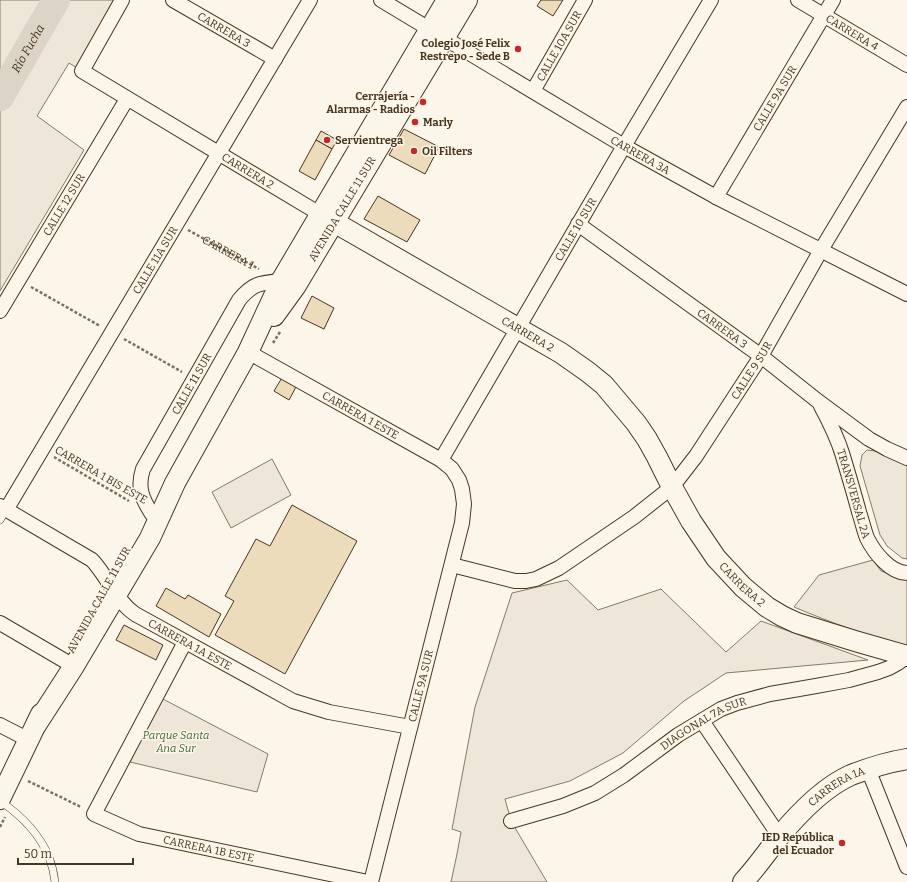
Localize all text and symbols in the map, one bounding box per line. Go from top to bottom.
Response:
street label: CALLE 10A SUR [534,8,584,83]
street label: CARRERA 3 [195,9,253,50]
street label: CARRERA 4 [823,12,881,53]
water label: Río Fucha [9,22,47,75]
place label: Colegio José Felix Restrepo - Sede B [420,37,511,63]
marker: Colegio José Felix Restrepo - Sede B [513,44,523,54]
street label: CALLE 9A SUR [750,62,800,133]
place label: Cerrajería - Alarmas - Radios [326,90,416,116]
marker: Cerrajería - Alarmas - Radios [418,97,428,107]
place label: Marly [423,116,454,129]
marker: Marly [410,117,420,127]
street label: CARRERA 3A [608,133,672,177]
place label: Servientrega [335,134,404,147]
marker: Servientrega [322,135,332,145]
place label: Oil Filters [422,145,473,158]
marker: Oil Filters [409,146,419,156]
street label: CARRERA 2 [219,150,276,191]
street label: AVENIDA CALLE 11 SUR [306,153,379,264]
street label: CALLE 12 SUR [40,171,88,238]
street label: CALLE 10 SUR [552,195,599,263]
street label: CALLE 11A SUR [130,223,181,296]
street label: CARRERA 1 [200,233,257,272]
street label: CARRERA 3 [695,306,750,351]
street label: CARRERA 2 [499,314,557,354]
street label: CALLE 9 SUR [728,338,775,402]
street label: CALLE 11 SUR [169,350,214,417]
street label: CARRERA 1 ESTE [320,388,401,442]
street label: CARRERA 1 BIS ESTE [52,443,150,507]
street label: TRANSVERSAL 2A [835,447,873,540]
street label: AVENIDA CALLE 11 SUR [64,544,134,655]
street label: CARRERA 2 [717,559,768,609]
street label: CARRERA 1A ESTE [146,616,234,673]
street label: CALLE 9A SUR [406,648,436,723]
street label: DIAGONAL 7A SUR [658,694,748,752]
park label: Parque Santa Ana Sur [143,729,209,755]
street label: CARRERA 1A [805,764,867,809]
place label: IED República del Ecuador [762,831,835,857]
street label: CARRERA 1B ESTE [162,833,255,864]
marker: IED República del Ecuador [837,838,847,848]
scale bar [18,840,133,866]
text: 50 m [24,847,53,861]

